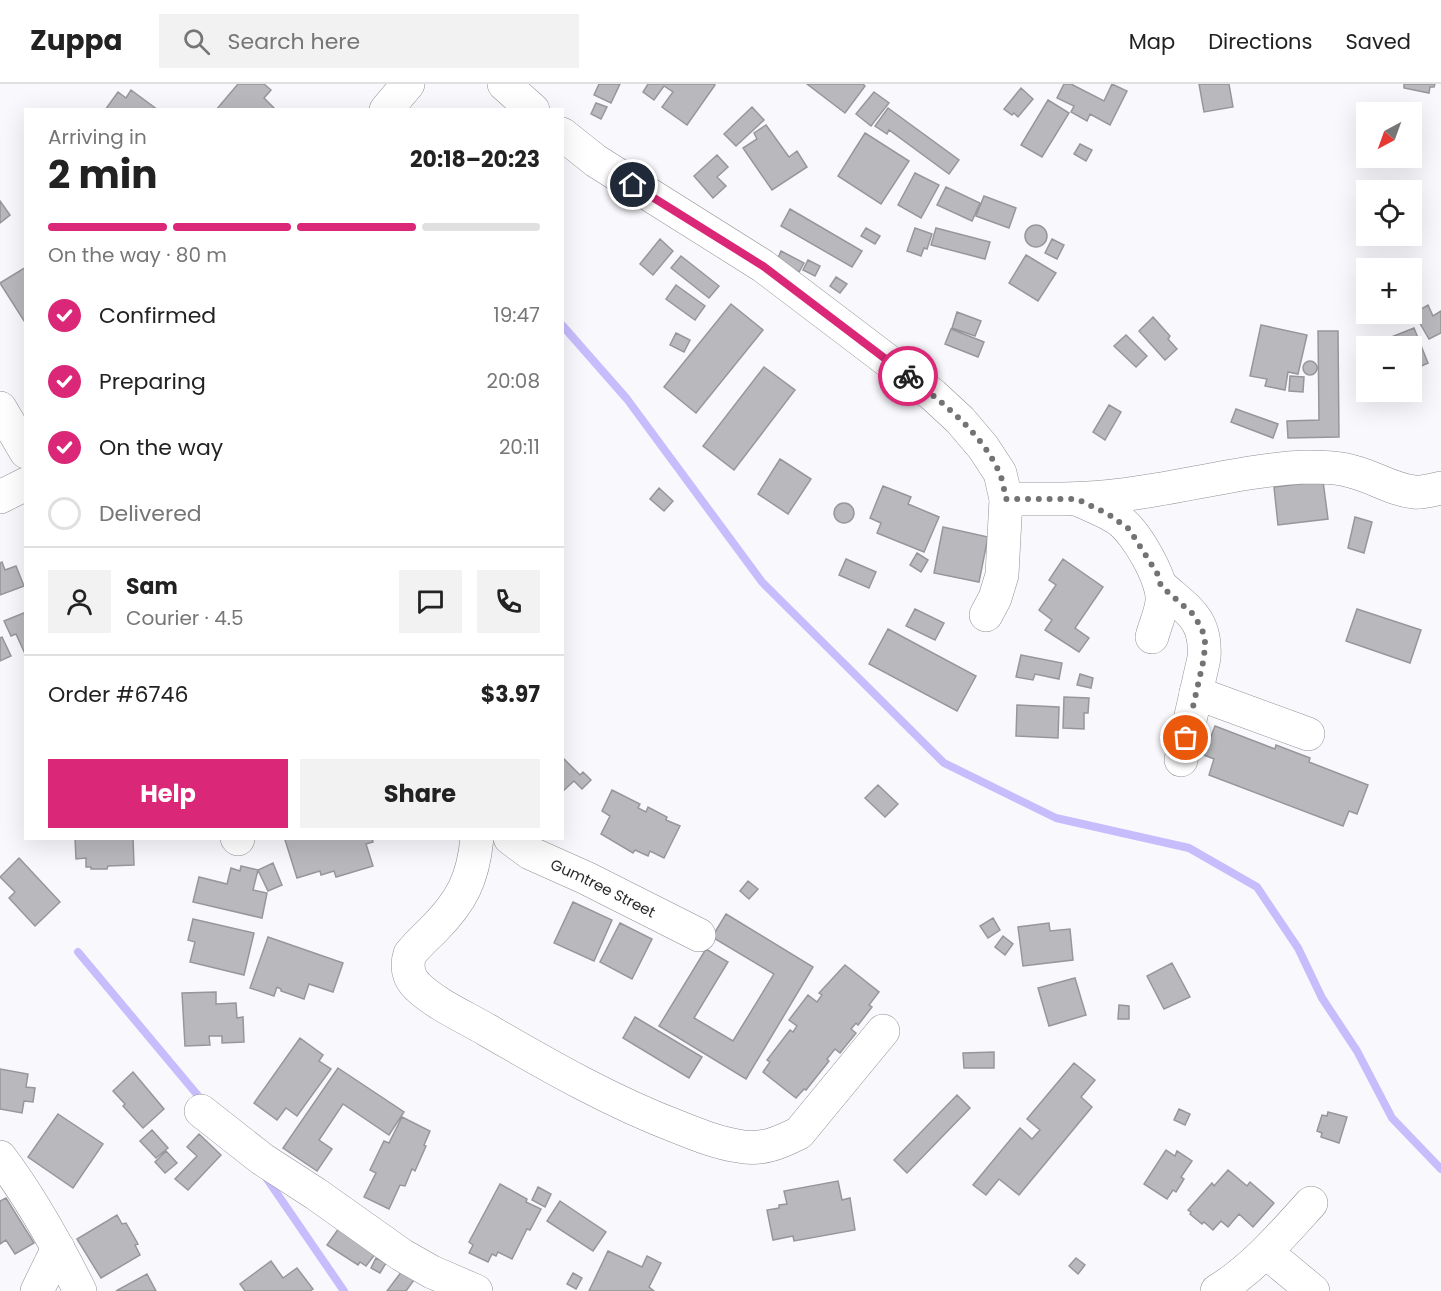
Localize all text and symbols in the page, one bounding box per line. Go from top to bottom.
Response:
search box [159,14,579,68]
text: Zuppa [30,21,123,60]
icon: search [180,25,213,58]
text: Search here [228,26,360,57]
text: Map [1129,27,1175,56]
text: Directions [1208,27,1312,56]
text: Saved [1345,27,1411,56]
north arrow [1356,102,1422,168]
map controls [1356,102,1422,402]
text: Arriving in [48,123,147,151]
text: 20:18–20:23 [410,144,540,175]
text: 2 min [48,147,158,202]
pin [607,159,658,210]
icon: home [616,168,649,201]
button: locate [1356,180,1422,246]
text: On the way · 80 m [48,241,227,269]
button: + [1356,258,1422,324]
icon: check [48,299,81,332]
text: Confirmed [99,300,216,331]
text: 19:47 [493,301,540,329]
button: − [1356,336,1422,402]
courier [878,346,938,406]
icon: bike [892,360,925,393]
icon: check [48,365,81,398]
text: Preparing [99,366,206,397]
text: 20:08 [487,367,540,395]
icon: check [48,431,81,464]
text: On the way [99,432,223,463]
text: 20:11 [499,433,540,461]
text: Delivered [99,498,202,529]
button: person [48,570,111,633]
button: chat [399,570,462,633]
button: phone [477,570,540,633]
text: Sam [126,571,178,602]
text: Courier · 4.5 [126,604,244,632]
text: Order #6746 [48,679,188,710]
text: $3.97 [481,679,540,710]
pin [1160,712,1211,763]
icon: bag [1169,721,1202,754]
button: Help [48,759,288,828]
button: Share [300,759,540,828]
street label: Gumtree Street [547,853,659,922]

